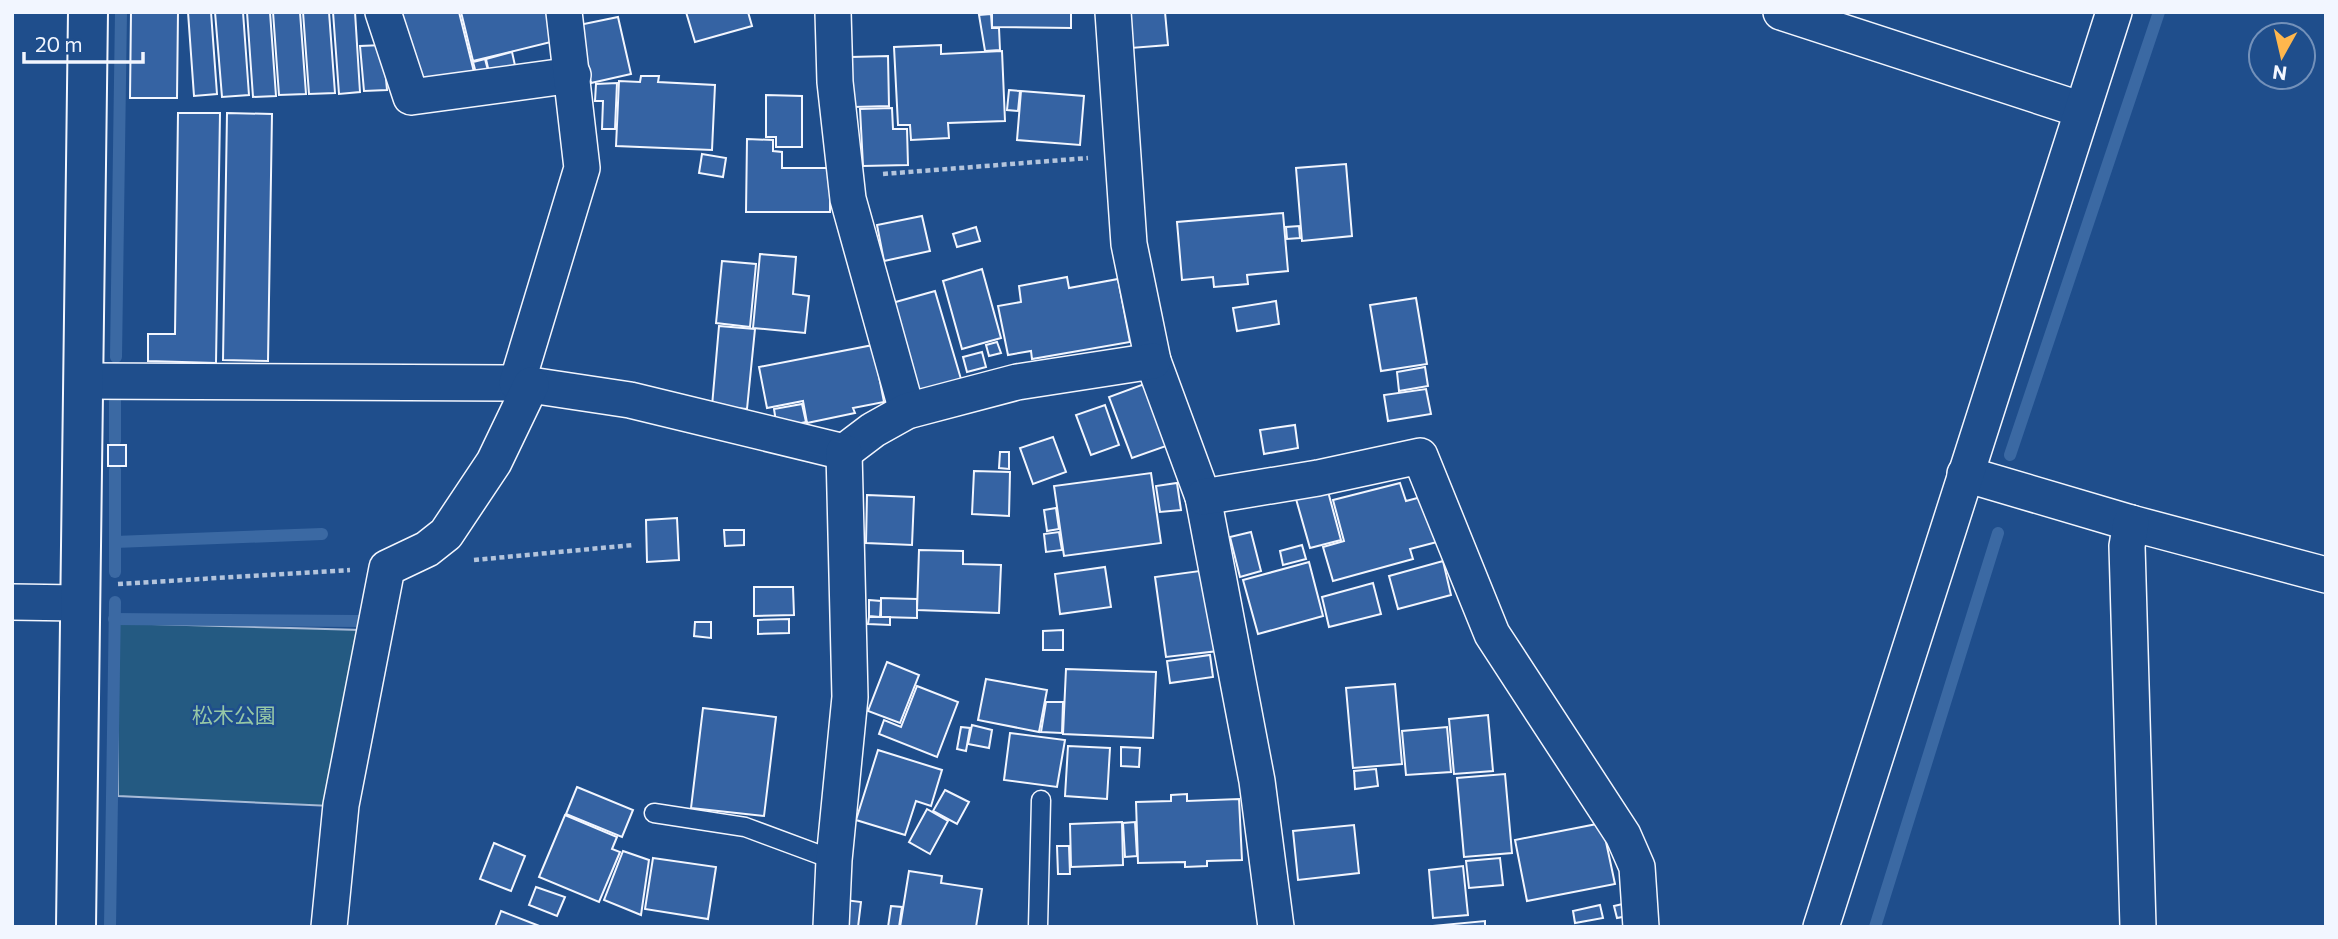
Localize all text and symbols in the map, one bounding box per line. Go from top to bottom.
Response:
scale bar [24,21,144,65]
north arrow [2247,21,2317,91]
text: 20 m [35,31,83,56]
text: N [2271,61,2288,86]
park label: 松木公園 [192,702,276,727]

